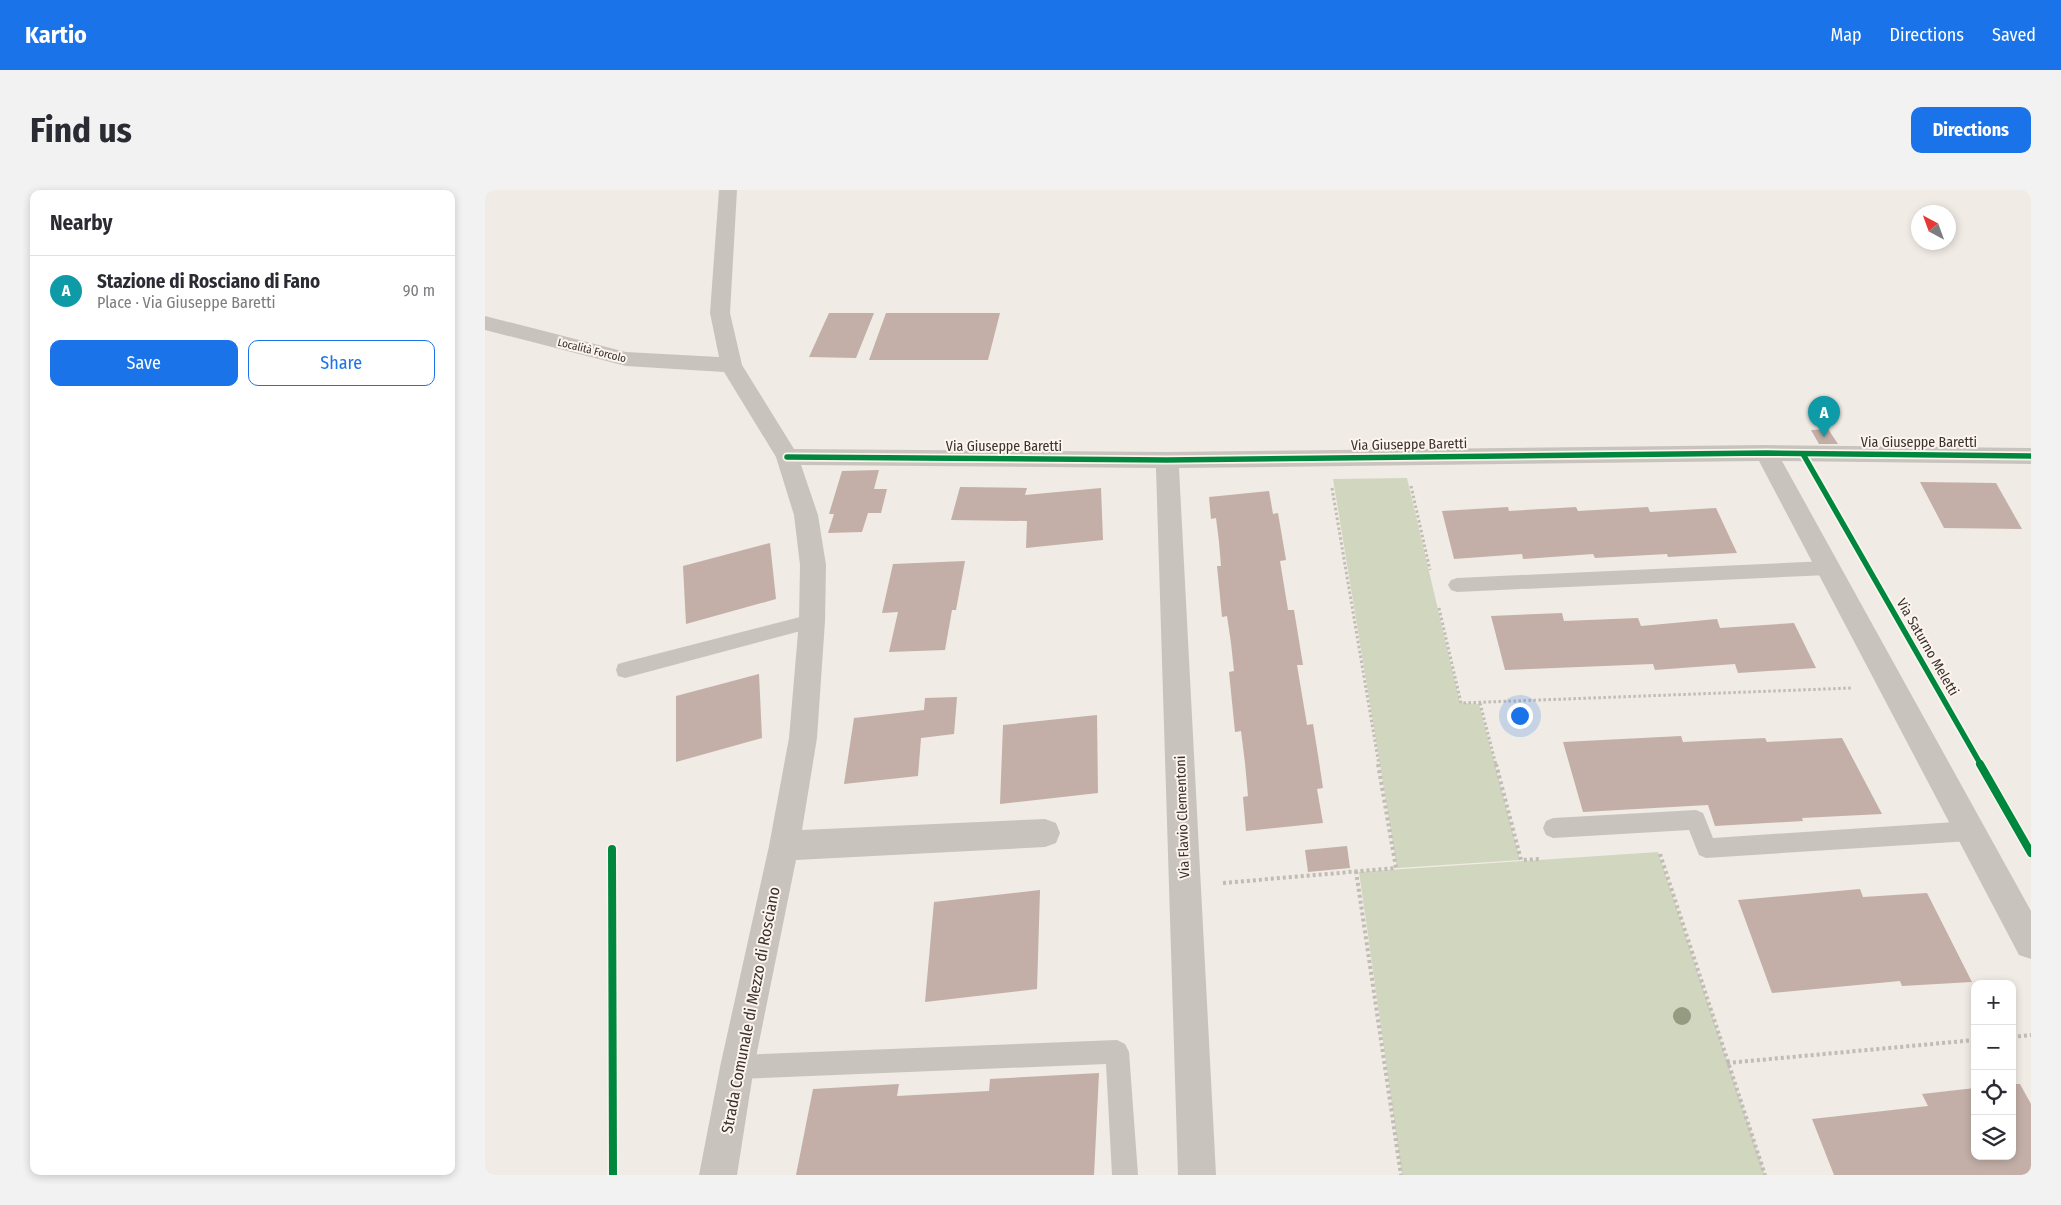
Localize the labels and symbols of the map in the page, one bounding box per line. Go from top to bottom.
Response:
north arrow [1911,205,1956,250]
street label: Località Forcolo [556,336,628,365]
pin: A [1808,396,1840,437]
street label: Via Giuseppe Baretti [1861,434,1977,451]
street label: Via Giuseppe Baretti [1351,435,1467,454]
street label: Via Giuseppe Baretti [946,438,1062,455]
street label: Via Saturno Meletti [1893,596,1962,699]
your location [1507,703,1533,729]
street label: Via Flavio Clementoni [1172,755,1193,879]
street label: Strada Comunale di Mezzo di Rosciano [717,885,784,1135]

